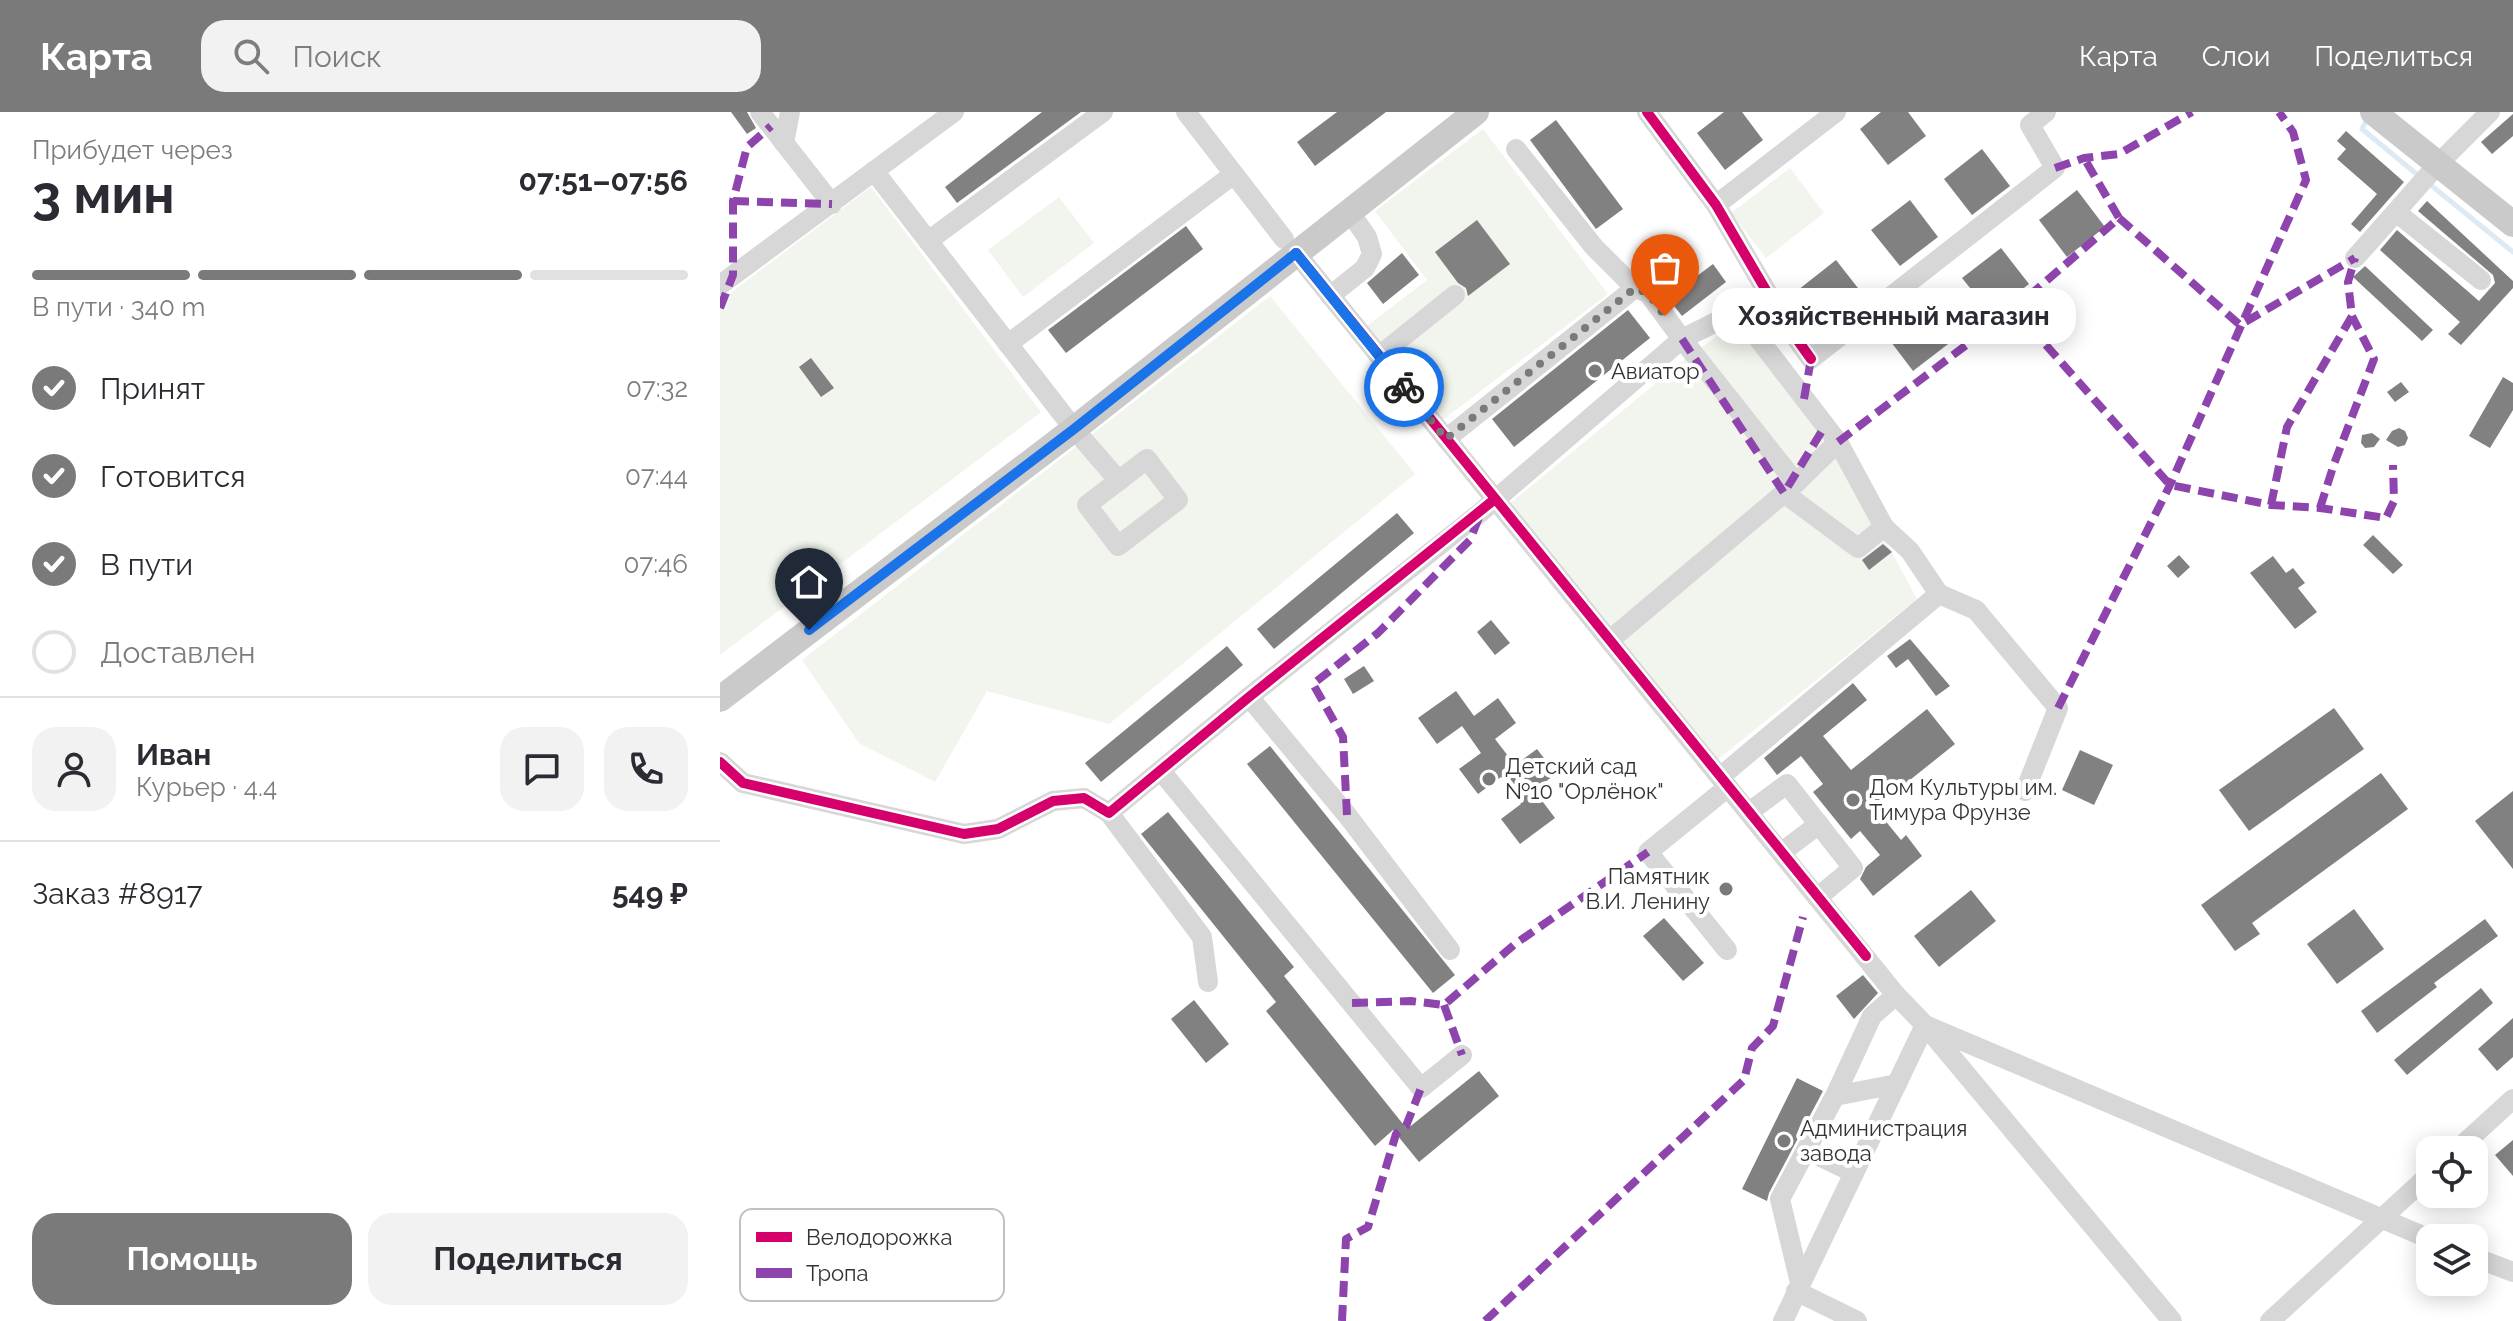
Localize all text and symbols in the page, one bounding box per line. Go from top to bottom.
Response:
search box [201,20,761,92]
text: Карта [40,34,153,79]
icon: search [229,34,273,78]
text: Поиск [293,39,382,74]
text: Карта [2079,40,2158,73]
text: Слои [2202,40,2270,73]
text: Поделиться [2314,40,2473,73]
text: Прибудет через [32,135,233,165]
text: 07:51–07:56 [518,163,688,198]
text: 3 мин [32,164,175,225]
pin [1631,234,1699,316]
icon: bag [1643,246,1687,290]
callout: Хозяйственный магазин [1713,288,2077,344]
text: В пути · 340 m [32,292,205,322]
text: Хозяйственный магазин [1738,301,2050,331]
courier [1364,347,1444,427]
place label: Авиатор [1611,358,1700,384]
marker: Авиатор [1586,362,1604,380]
icon: bike [1382,365,1426,409]
icon: check [32,366,76,410]
text: Принят [100,371,205,406]
text: 07:32 [626,373,688,403]
icon: check [32,454,76,498]
text: Готовится [100,459,246,494]
text: 07:44 [625,461,688,491]
icon: check [32,542,76,586]
text: В пути [100,547,193,582]
pin [775,548,843,630]
text: 07:46 [624,549,688,579]
icon: home [787,560,831,604]
text: Доставлен [100,635,256,670]
button: person [32,727,116,811]
button: chat [500,727,584,811]
button: phone [604,727,688,811]
text: Иван [136,737,211,772]
place label: Детский сад №10 "Орлёнок" [1505,753,1664,804]
marker: Детский сад №10 "Орлёнок" [1480,770,1498,788]
text: Курьер · 4.4 [136,772,277,802]
place label: Дом Культуры им. Тимура Фрунзе [1869,774,2057,825]
marker: Дом Культуры им. Тимура Фрунзе [1844,791,1862,809]
place label: Памятник В.И. Ленину [1585,863,1710,914]
text: Заказ #8917 [32,876,203,911]
text: 549 ₽ [612,876,688,911]
marker: Памятник В.И. Ленину [1717,880,1735,898]
place label: Администрация завода [1800,1115,1967,1166]
marker: Администрация завода [1775,1132,1793,1150]
map controls [2416,1136,2488,1296]
button: locate [2416,1136,2488,1208]
legend [740,1209,1004,1301]
button: Помощь [32,1213,352,1305]
button: Поделиться [368,1213,688,1305]
text: Велодорожка [806,1224,952,1250]
button: layers [2416,1224,2488,1296]
text: Тропа [806,1260,869,1286]

